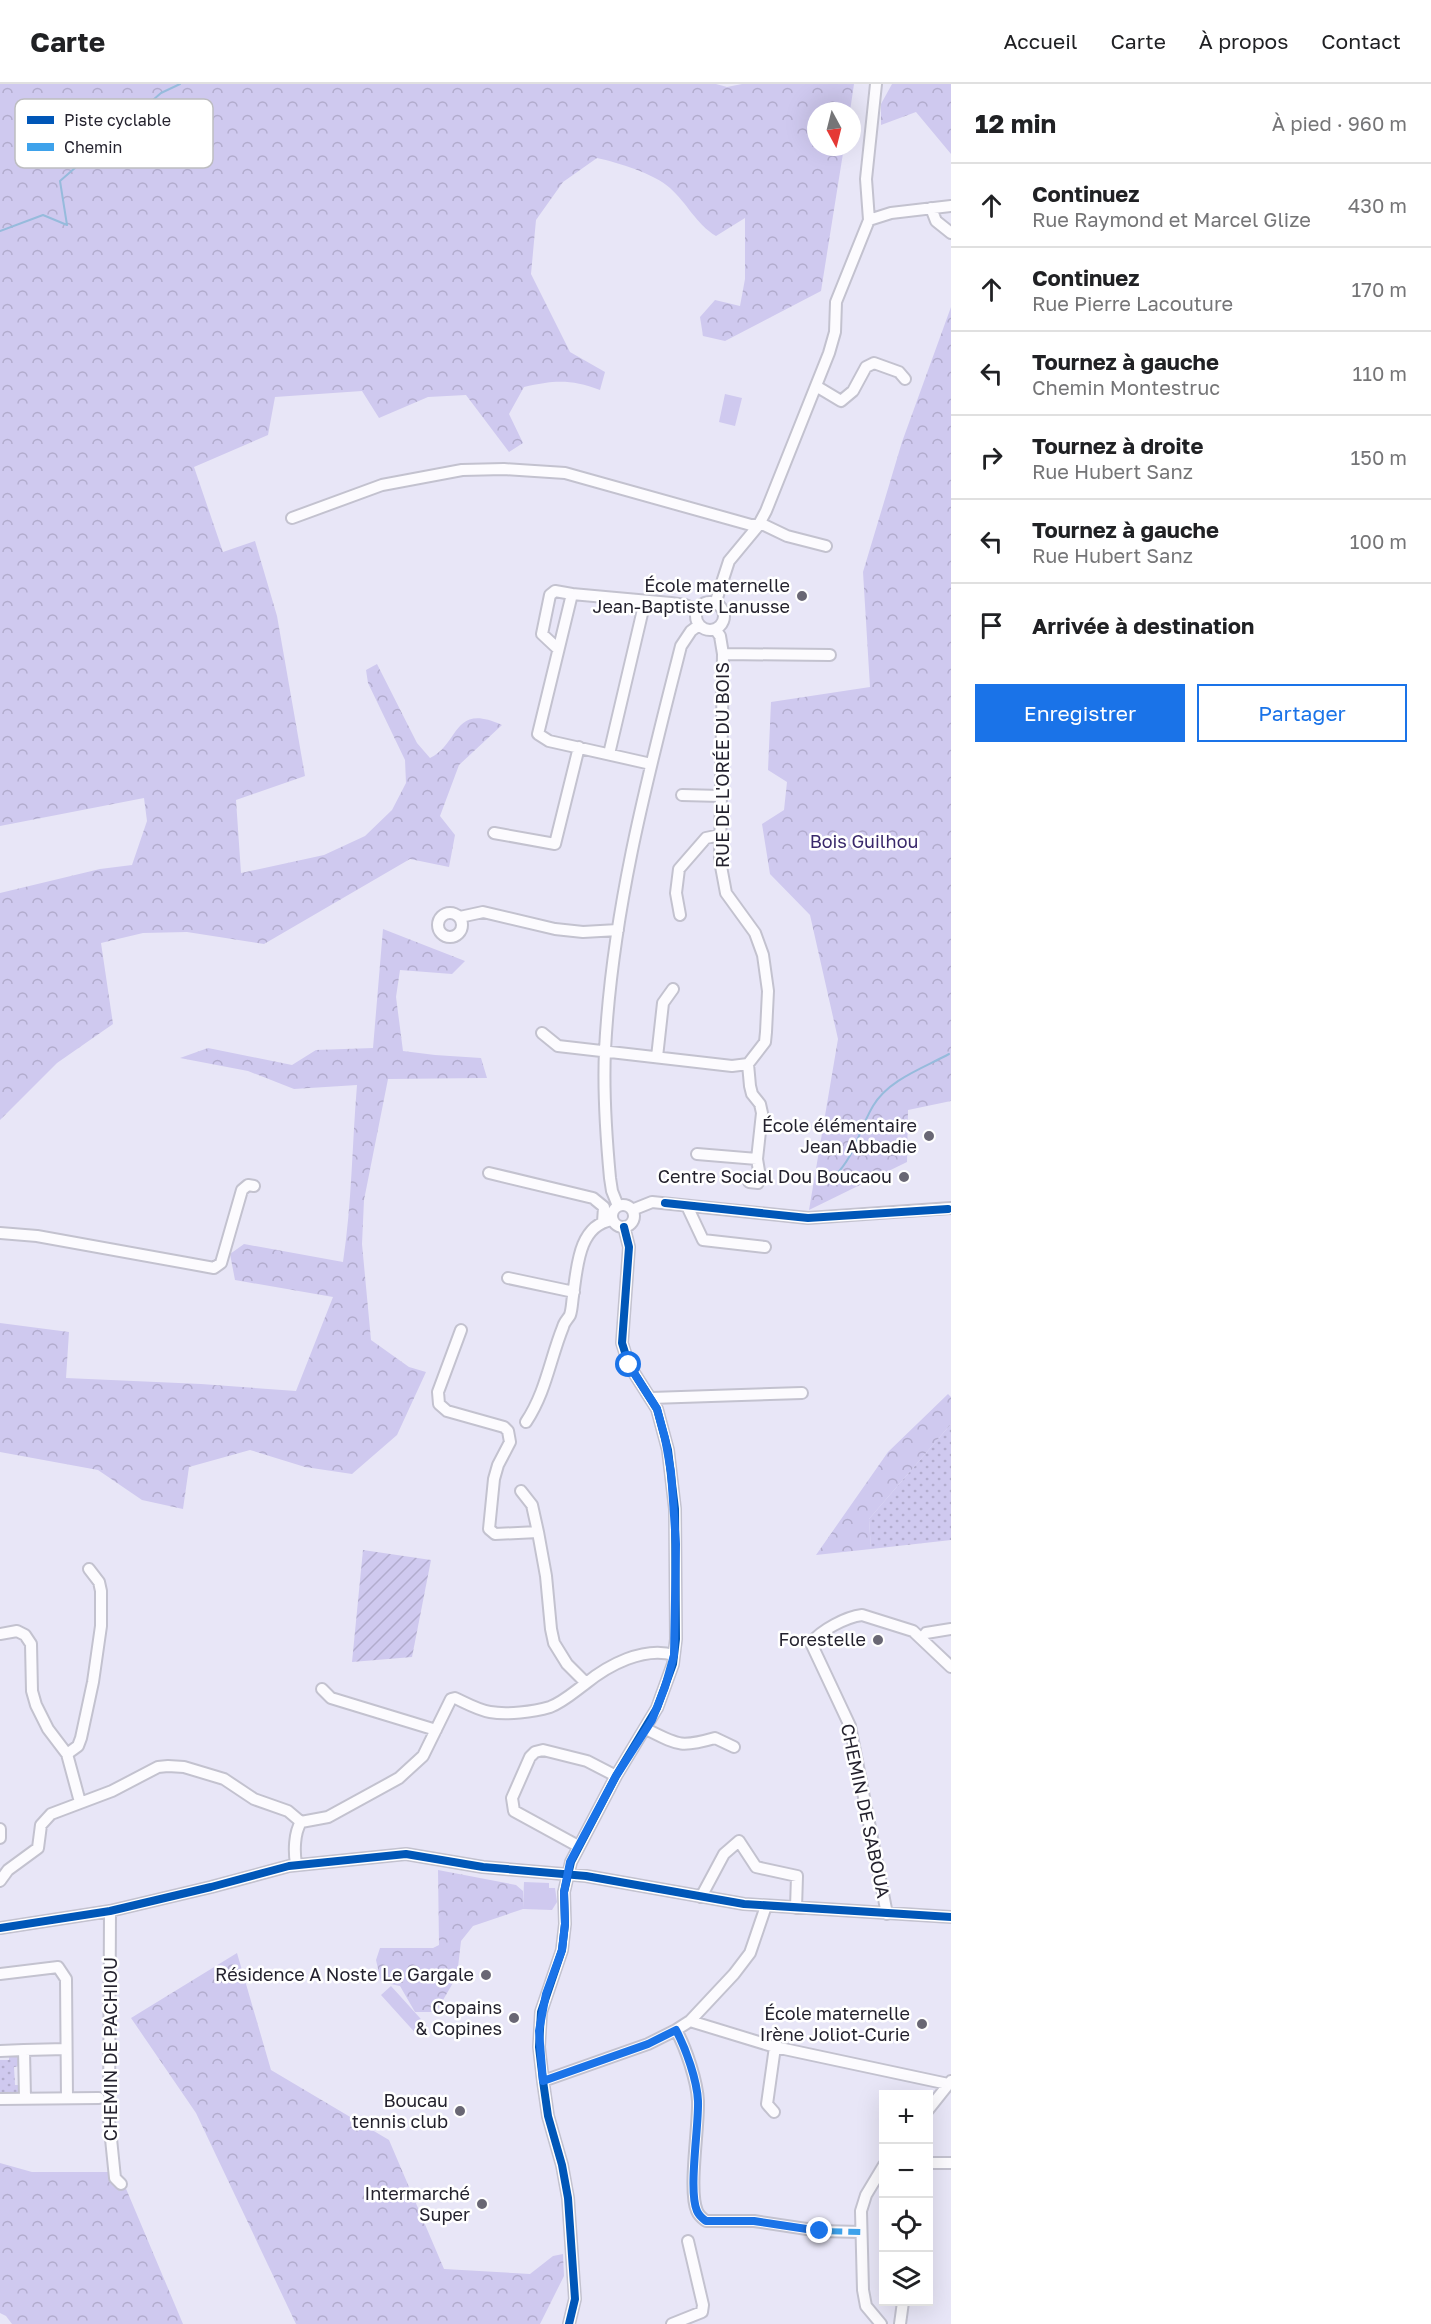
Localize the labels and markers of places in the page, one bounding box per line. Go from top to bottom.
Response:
place label: École maternelle Jean-Baptiste Lanusse [592,574,790,617]
marker: École maternelle Jean-Baptiste Lanusse [795,589,809,603]
place label: École élémentaire Jean Abbadie [762,1114,917,1157]
marker: École élémentaire Jean Abbadie [922,1129,936,1143]
place label: Centre Social Dou Boucaou [658,1165,892,1187]
marker: Centre Social Dou Boucaou [897,1170,911,1184]
place label: Forestelle [778,1628,866,1650]
marker: Forestelle [871,1633,885,1647]
place label: Résidence A Noste Le Gargale [215,1963,474,1985]
marker: Résidence A Noste Le Gargale [479,1968,493,1982]
place label: Copains & Copines [415,1996,502,2039]
place label: École maternelle Irène Joliot-Curie [760,2002,910,2045]
marker: Copains & Copines [507,2011,521,2025]
marker: École maternelle Irène Joliot-Curie [915,2017,929,2031]
place label: Boucau tennis club [352,2089,448,2132]
marker: Boucau tennis club [453,2104,467,2118]
place label: Intermarché Super [365,2182,470,2225]
marker: Intermarché Super [475,2197,489,2211]

